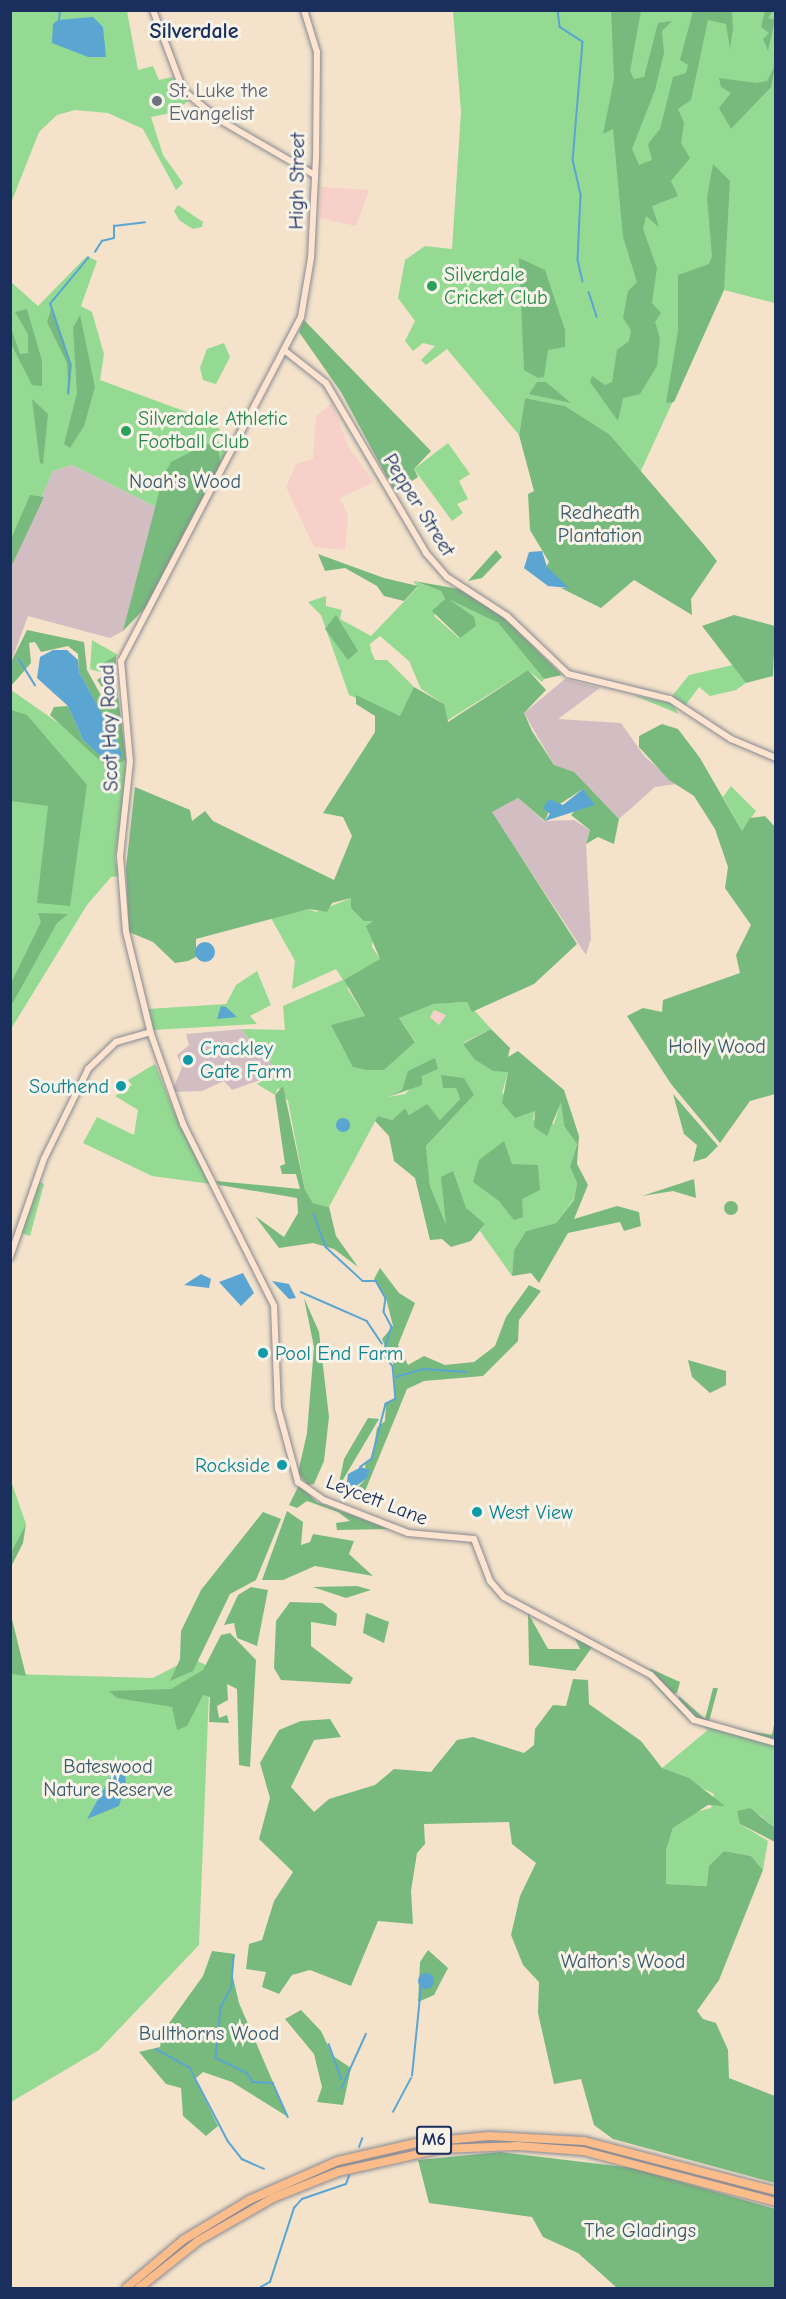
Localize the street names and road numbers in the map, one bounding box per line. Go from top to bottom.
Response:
street label: High Street [284,132,310,230]
street label: Pepper Street [378,449,460,561]
street label: Scot Hay Road [95,664,123,792]
street label: Leycett Lane [323,1470,431,1530]
road number: M6 [416,2125,452,2155]

